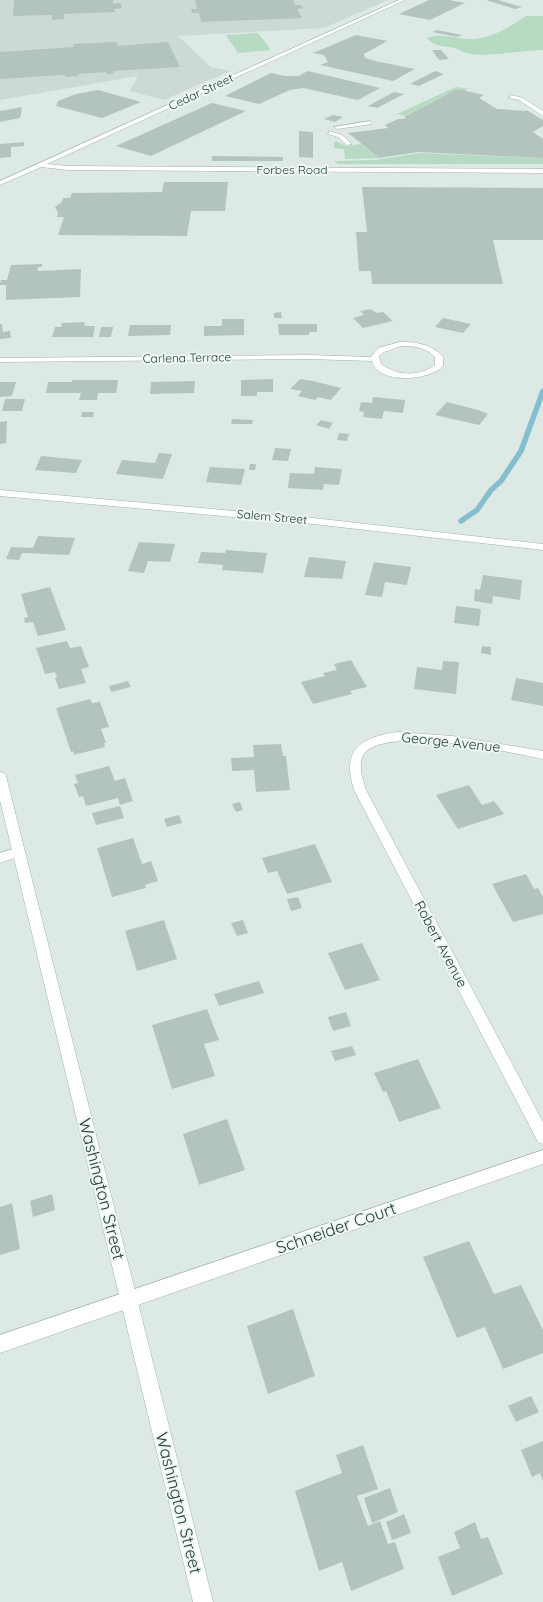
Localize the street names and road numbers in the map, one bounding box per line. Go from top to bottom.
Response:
street label: Cedar Street [166,70,236,113]
street label: Forbes Road [256,162,328,177]
street label: Carlena Terrace [143,349,232,366]
street label: Salem Street [236,506,308,527]
street label: George Avenue [401,728,501,756]
street label: Robert Avenue [411,897,472,991]
street label: Washington Street [75,1116,130,1262]
street label: Schneider Court [273,1197,399,1258]
street label: Washington Street [152,1430,207,1576]

